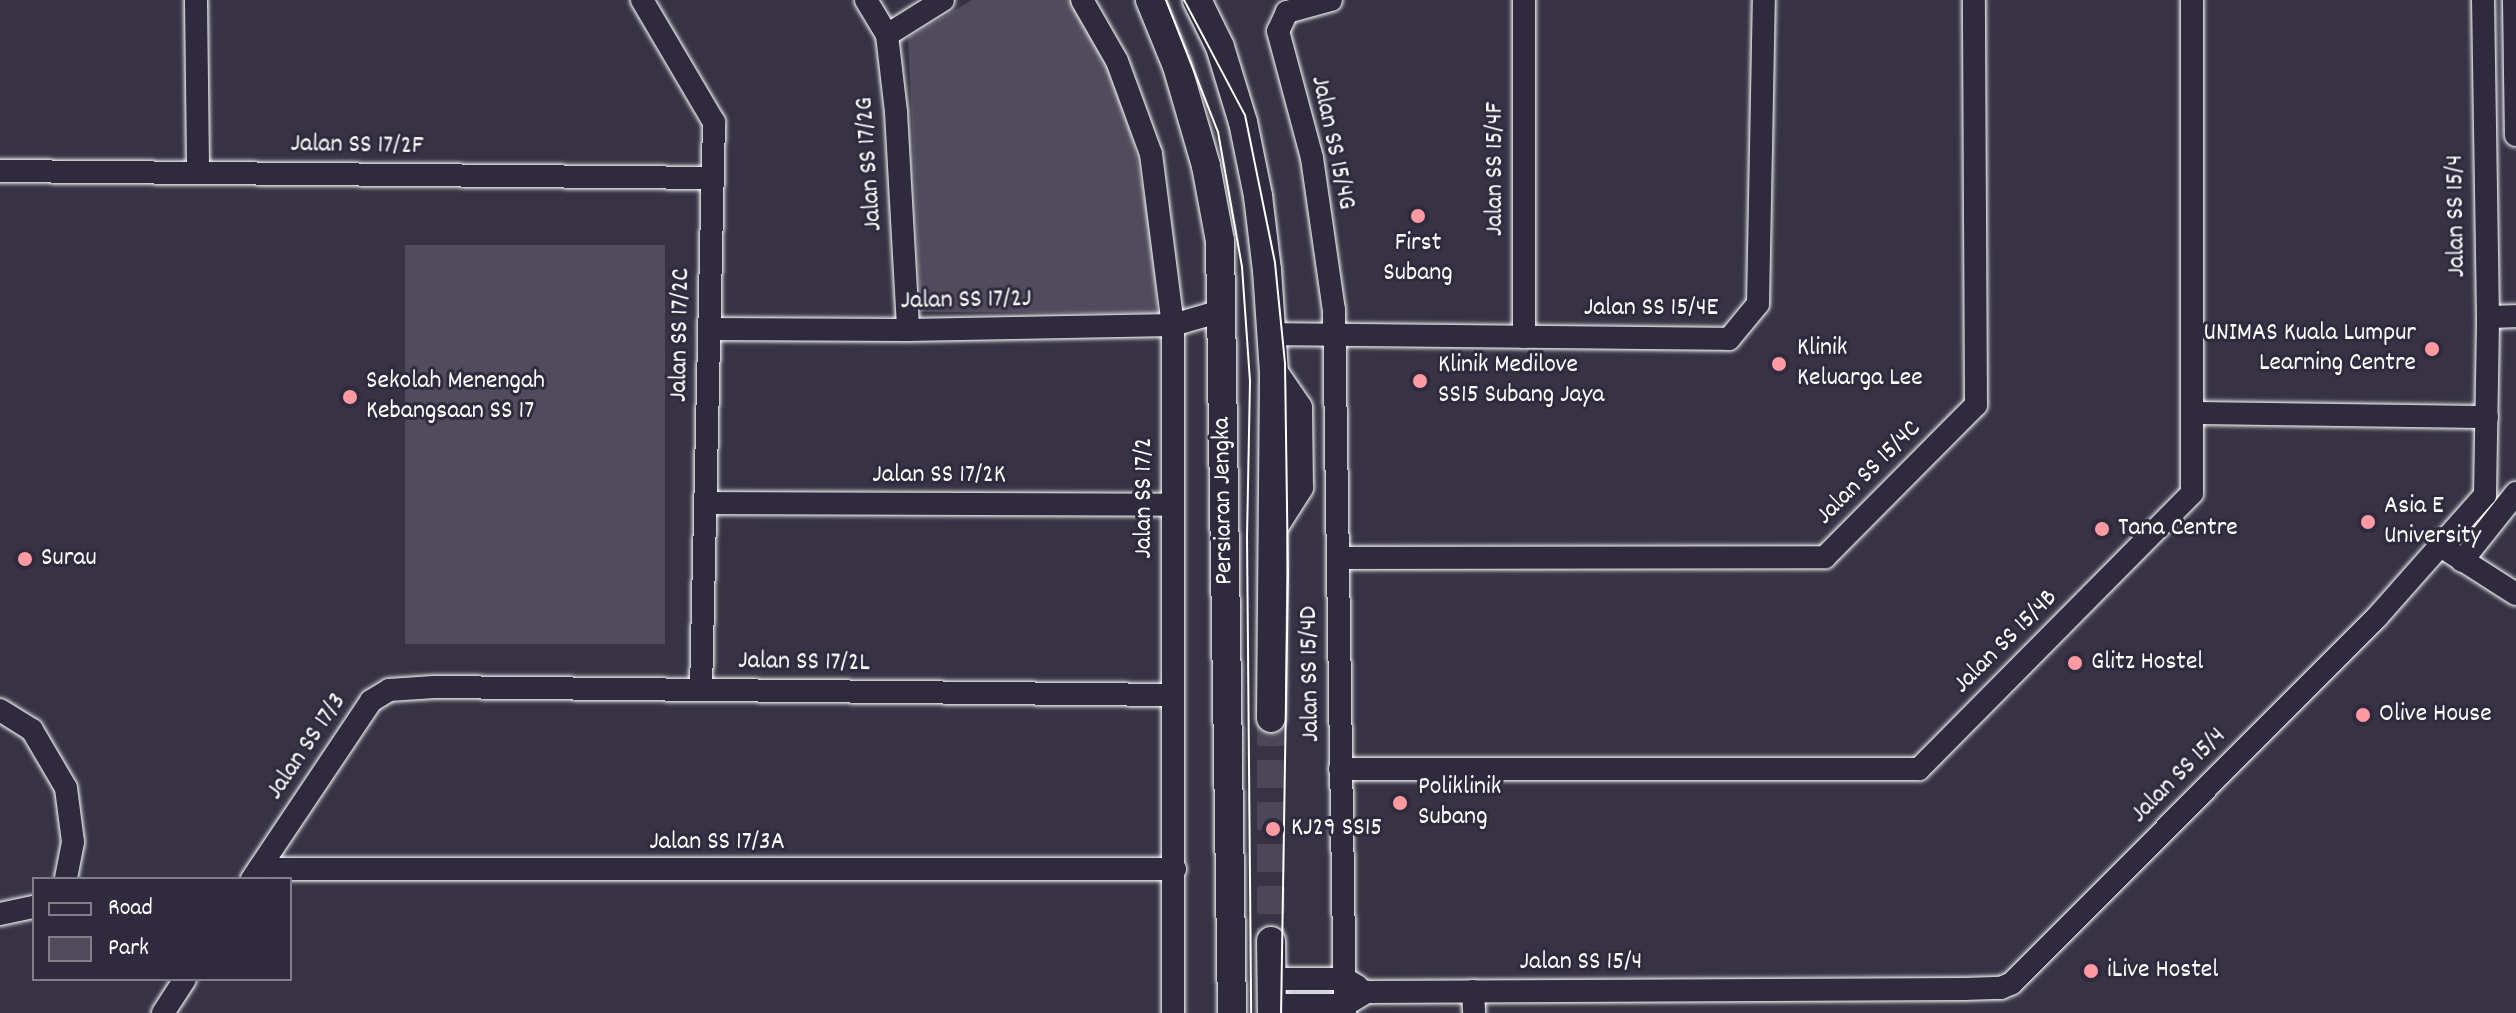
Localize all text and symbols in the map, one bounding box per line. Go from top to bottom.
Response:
street label: Jalan SS 15/4G [1303,73,1361,213]
street label: Jalan SS 17/2G [850,96,890,232]
street label: Jalan SS 15/4F [1480,102,1512,236]
street label: Jalan SS 17/2F [290,129,424,163]
street label: Jalan SS 15/4 [2440,154,2474,278]
marker: First Subang [1409,207,1427,225]
place label: First Subang [1383,228,1453,290]
street label: Jalan SS 17/2C [664,268,698,402]
street label: Jalan SS 17/2J [900,284,1032,318]
street label: Jalan SS 15/4E [1584,293,1718,325]
place label: UNIMAS Kuala Lumpur Learning Centre [2203,318,2416,380]
place label: Klinik Keluarga Lee [1797,333,1923,394]
marker: UNIMAS Kuala Lumpur Learning Centre [2423,340,2441,358]
place label: Klinik Medilove SS15 Subang Jaya [1438,350,1604,412]
marker: Klinik Keluarga Lee [1768,353,1790,375]
place label: Sekolah Menengah Kebangsaan SS 17 [366,366,545,428]
marker: Klinik Medilove SS15 Subang Jaya [1409,370,1431,392]
marker: Sekolah Menengah Kebangsaan SS 17 [341,388,359,406]
street label: Jalan SS 15/4C [1810,414,1928,532]
street label: Persiaran Jengka [1207,417,1241,585]
street label: Jalan SS 17/2 [1129,437,1161,559]
street label: Jalan SS 17/2K [872,460,1006,492]
place label: Asia E University [2384,491,2481,552]
place label: Tana Centre [2118,513,2238,545]
marker: Asia E University [2359,513,2377,531]
marker: Tana Centre [2093,520,2111,538]
place label: Surau [41,543,97,575]
marker: Surau [16,550,34,568]
street label: Jalan SS 15/4B [1947,583,2065,701]
street label: Jalan SS 15/4D [1294,606,1328,742]
street label: Jalan SS 17/2L [738,646,870,680]
place label: Glitz Hostel [2091,647,2204,679]
marker: Glitz Hostel [2066,654,2084,672]
street label: Jalan SS 17/3 [260,688,354,806]
place label: Olive House [2379,699,2492,731]
marker: Olive House [2354,706,2372,724]
street label: Jalan SS 15/4 [2125,722,2233,830]
place label: Poliklinik Subang [1418,772,1501,834]
marker: Poliklinik Subang [1389,792,1411,814]
place label: KJ29 SS15 [1291,813,1382,845]
marker: KJ29 SS15 [1262,818,1284,840]
street label: Jalan SS 17/3A [649,827,785,859]
legend [32,877,292,981]
text: Road [108,892,153,926]
text: Park [108,932,149,966]
street label: Jalan SS 15/4 [1520,947,1642,979]
place label: iLive Hostel [2107,955,2218,987]
marker: iLive Hostel [2082,962,2100,980]

